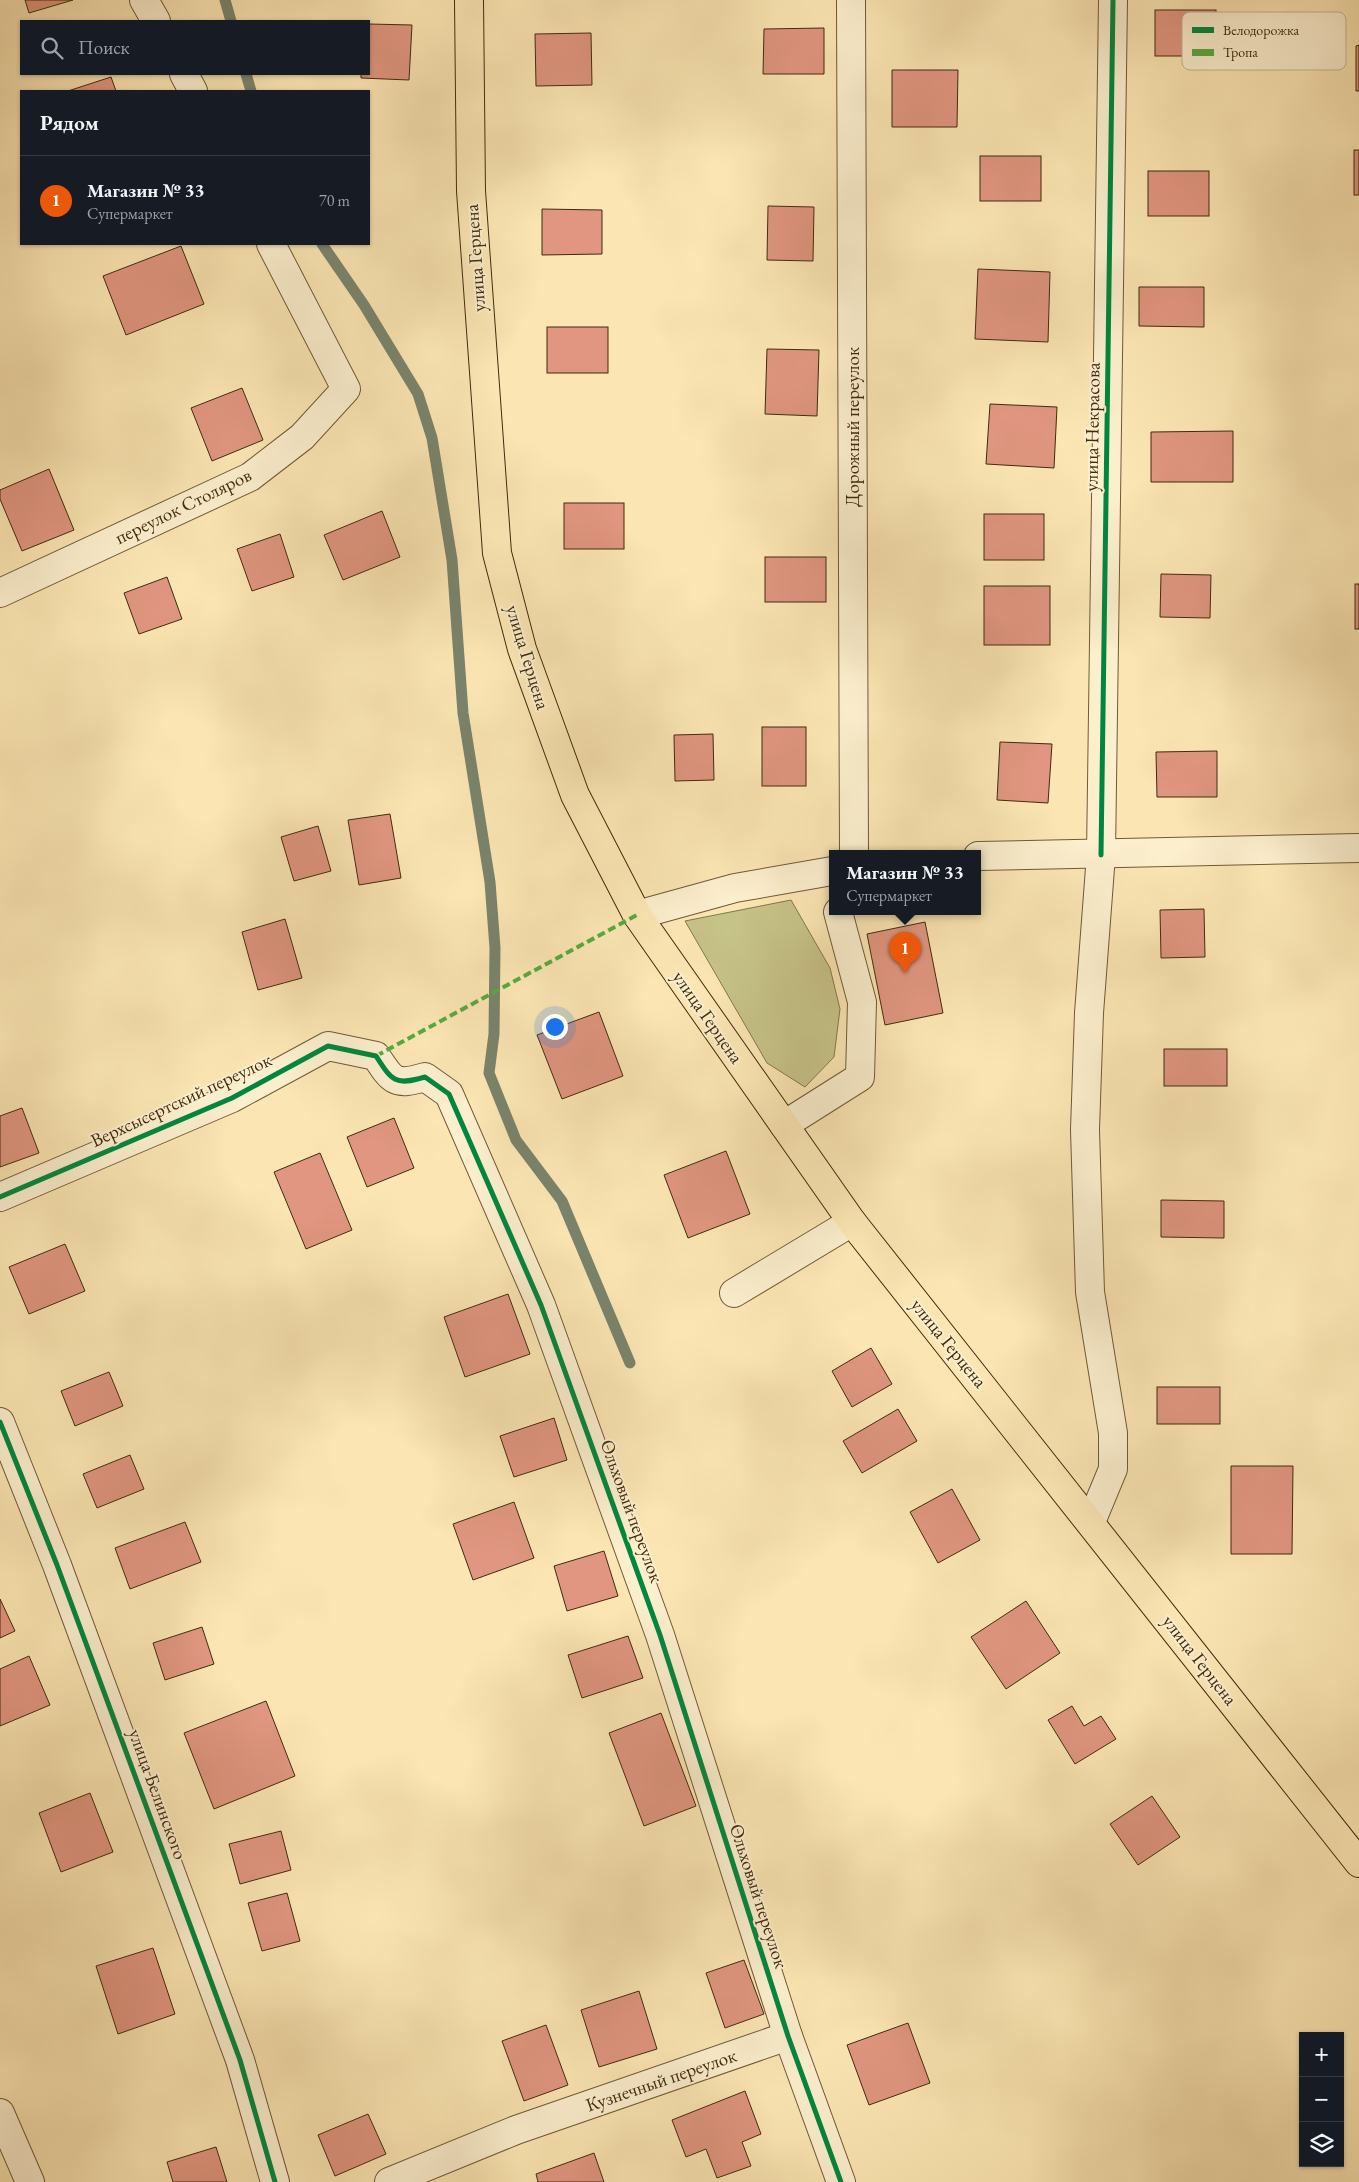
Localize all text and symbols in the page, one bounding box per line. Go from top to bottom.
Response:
legend [1182,12,1346,70]
search box [20,20,370,75]
text: Велодорожка [1223,21,1299,39]
icon: search [38,34,66,62]
text: Поиск [78,35,130,60]
text: Тропа [1223,43,1258,61]
text: Рядом [40,109,99,136]
text: Магазин № 33 [87,178,205,203]
text: 1 [52,190,60,211]
text: 70 m [319,190,350,211]
text: Супермаркет [87,203,173,224]
street label: улица Герцена [459,203,491,313]
street label: Дорожный переулок [840,347,865,507]
street label: улица Некрасова [1078,362,1106,492]
street label: переулок Столяров [111,462,255,550]
street label: улица Герцена [500,602,556,713]
popup [829,850,981,915]
text: Магазин № 33 [846,860,964,885]
text: Супермаркет [846,885,932,906]
pin: 1 [889,932,921,973]
street label: улица Герцена [667,966,750,1069]
your location [542,1014,568,1040]
street label: Верхсысертский переулок [86,1047,276,1153]
street label: улица Герцена [905,1293,993,1393]
street label: Ольховый переулок [595,1436,669,1586]
street label: улица Герцена [1157,1610,1243,1711]
street label: улица Белинского [123,1725,193,1863]
street label: Ольховый переулок [724,1821,794,1971]
map controls [1299,2032,1344,2167]
button: + [1299,2032,1344,2077]
street label: Кузнечный переулок [582,2042,740,2118]
button: − [1299,2077,1344,2122]
button: layers [1299,2122,1344,2167]

